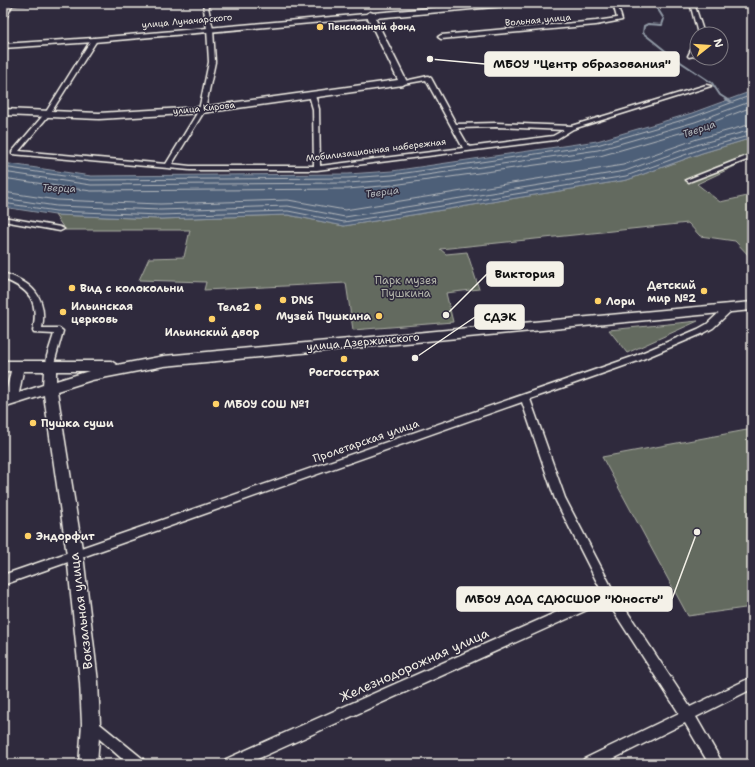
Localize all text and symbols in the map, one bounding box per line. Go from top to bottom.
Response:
street label: улица Луначарского [141,11,233,31]
street label: Вольная улица [505,11,572,29]
place label: Пенсионный фонд [328,21,416,33]
marker: Пенсионный фонд [315,22,325,32]
north arrow [689,26,729,66]
text: N [710,37,727,50]
callout: МБОУ "Центр образования" [485,52,679,76]
text: МБОУ "Центр образования" [493,56,671,72]
street label: улица Кирова [172,99,236,117]
water label: Тверца [681,117,717,141]
street label: Мобилизационная набережная [305,135,447,165]
water label: Тверца [42,181,76,195]
water label: Тверца [364,183,400,201]
callout: Виктория [487,262,563,286]
text: Виктория [495,266,555,282]
park label: Парк музея Пушкина [375,273,437,301]
place label: Детский мир №2 [647,278,696,306]
place label: Вид с колокольни [80,281,184,296]
marker: Вид с колокольни [67,283,77,293]
marker: Детский мир №2 [699,286,709,296]
place label: DNS [291,293,314,308]
place label: Лори [606,294,635,309]
marker: DNS [278,295,288,305]
marker: Лори [593,296,603,306]
place label: Ильинская церковь [71,299,134,327]
place label: Теле2 [217,300,250,315]
marker: Теле2 [253,302,263,312]
callout: СДЭК [475,305,524,329]
marker: Ильинская церковь [58,307,68,317]
place label: Музей Пушкина [276,309,371,324]
text: СДЭК [484,309,517,325]
marker: Музей Пушкина [374,311,384,321]
marker: Ильинский двор [207,314,217,324]
place label: Ильинский двор [165,325,260,340]
street label: улица Дзержинского [306,330,420,354]
marker: Росгосстрах [339,354,349,364]
place label: Росгосстрах [309,365,379,380]
place label: МБОУ СОШ №1 [224,397,309,412]
marker: МБОУ СОШ №1 [211,399,221,409]
place label: Пушка суши [41,416,114,431]
street label: Пролетарская улица [311,416,421,466]
marker: Пушка суши [28,418,38,428]
place label: Эндорфит [36,529,95,544]
marker: Эндорфит [23,531,33,541]
street label: Вокзальная улица [65,552,97,670]
callout: МБОУ ДОД СДЮСШОР "Юность" [457,587,672,611]
text: МБОУ ДОД СДЮСШОР "Юность" [465,591,663,607]
street label: Железнодорожная улица [337,624,491,706]

